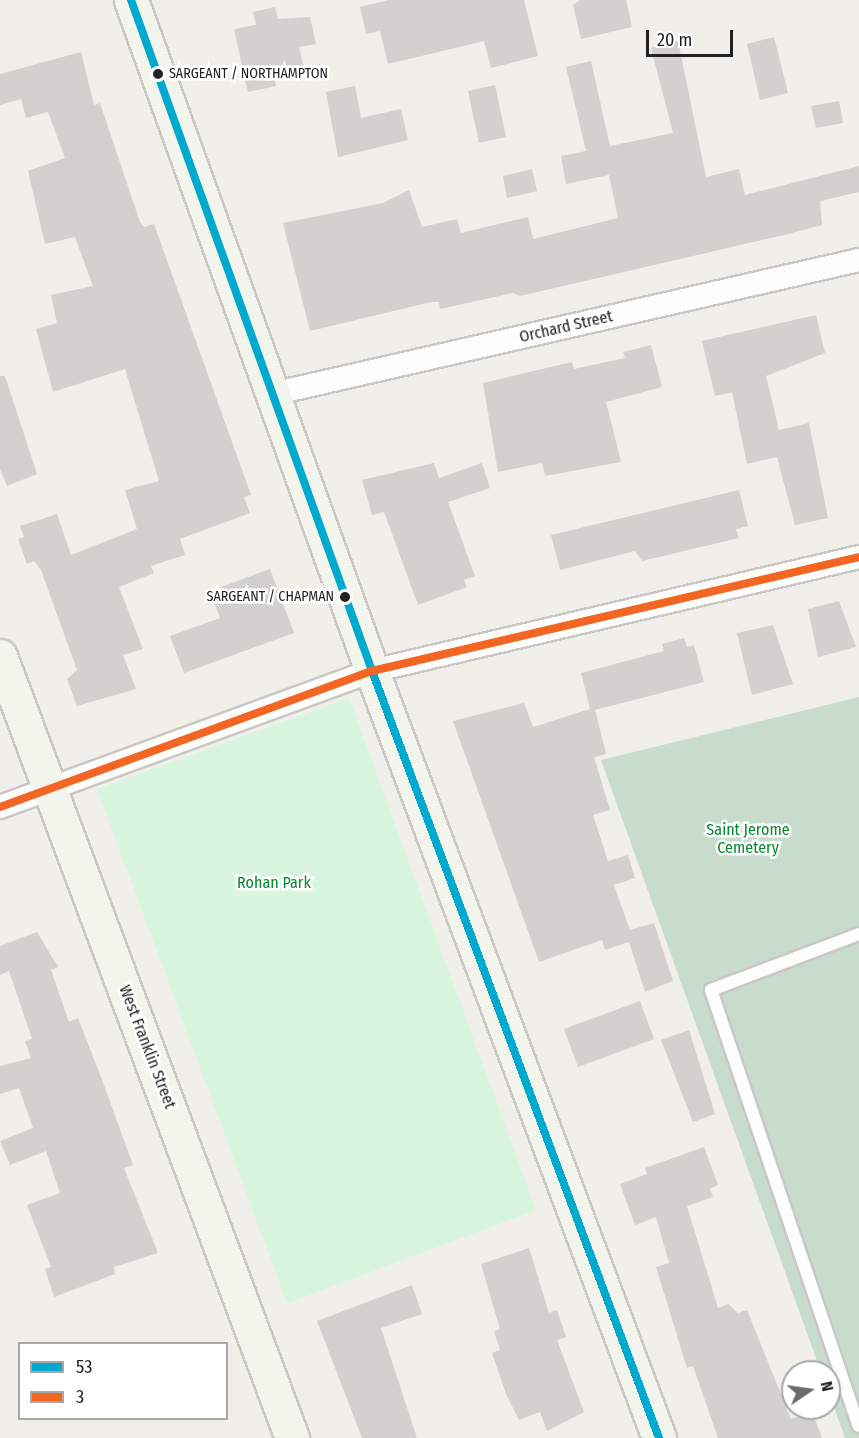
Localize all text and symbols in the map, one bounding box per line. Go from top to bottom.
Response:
scale bar [649,18,736,56]
text: 20 m [657,29,692,51]
place label: SARGEANT / NORTHAMPTON [169,66,328,82]
marker: SARGEANT / NORTHAMPTON [152,68,164,80]
street label: Orchard Street [517,307,615,347]
place label: SARGEANT / CHAPMAN [207,589,334,605]
marker: SARGEANT / CHAPMAN [339,591,351,603]
park label: Saint Jerome Cemetery [706,820,790,858]
park label: Rohan Park [237,873,311,893]
street label: West Franklin Street [115,983,179,1111]
legend [18,1342,228,1420]
text: 53 [76,1356,92,1378]
north arrow [781,1360,841,1420]
text: N [817,1379,837,1393]
text: 3 [76,1386,84,1408]

